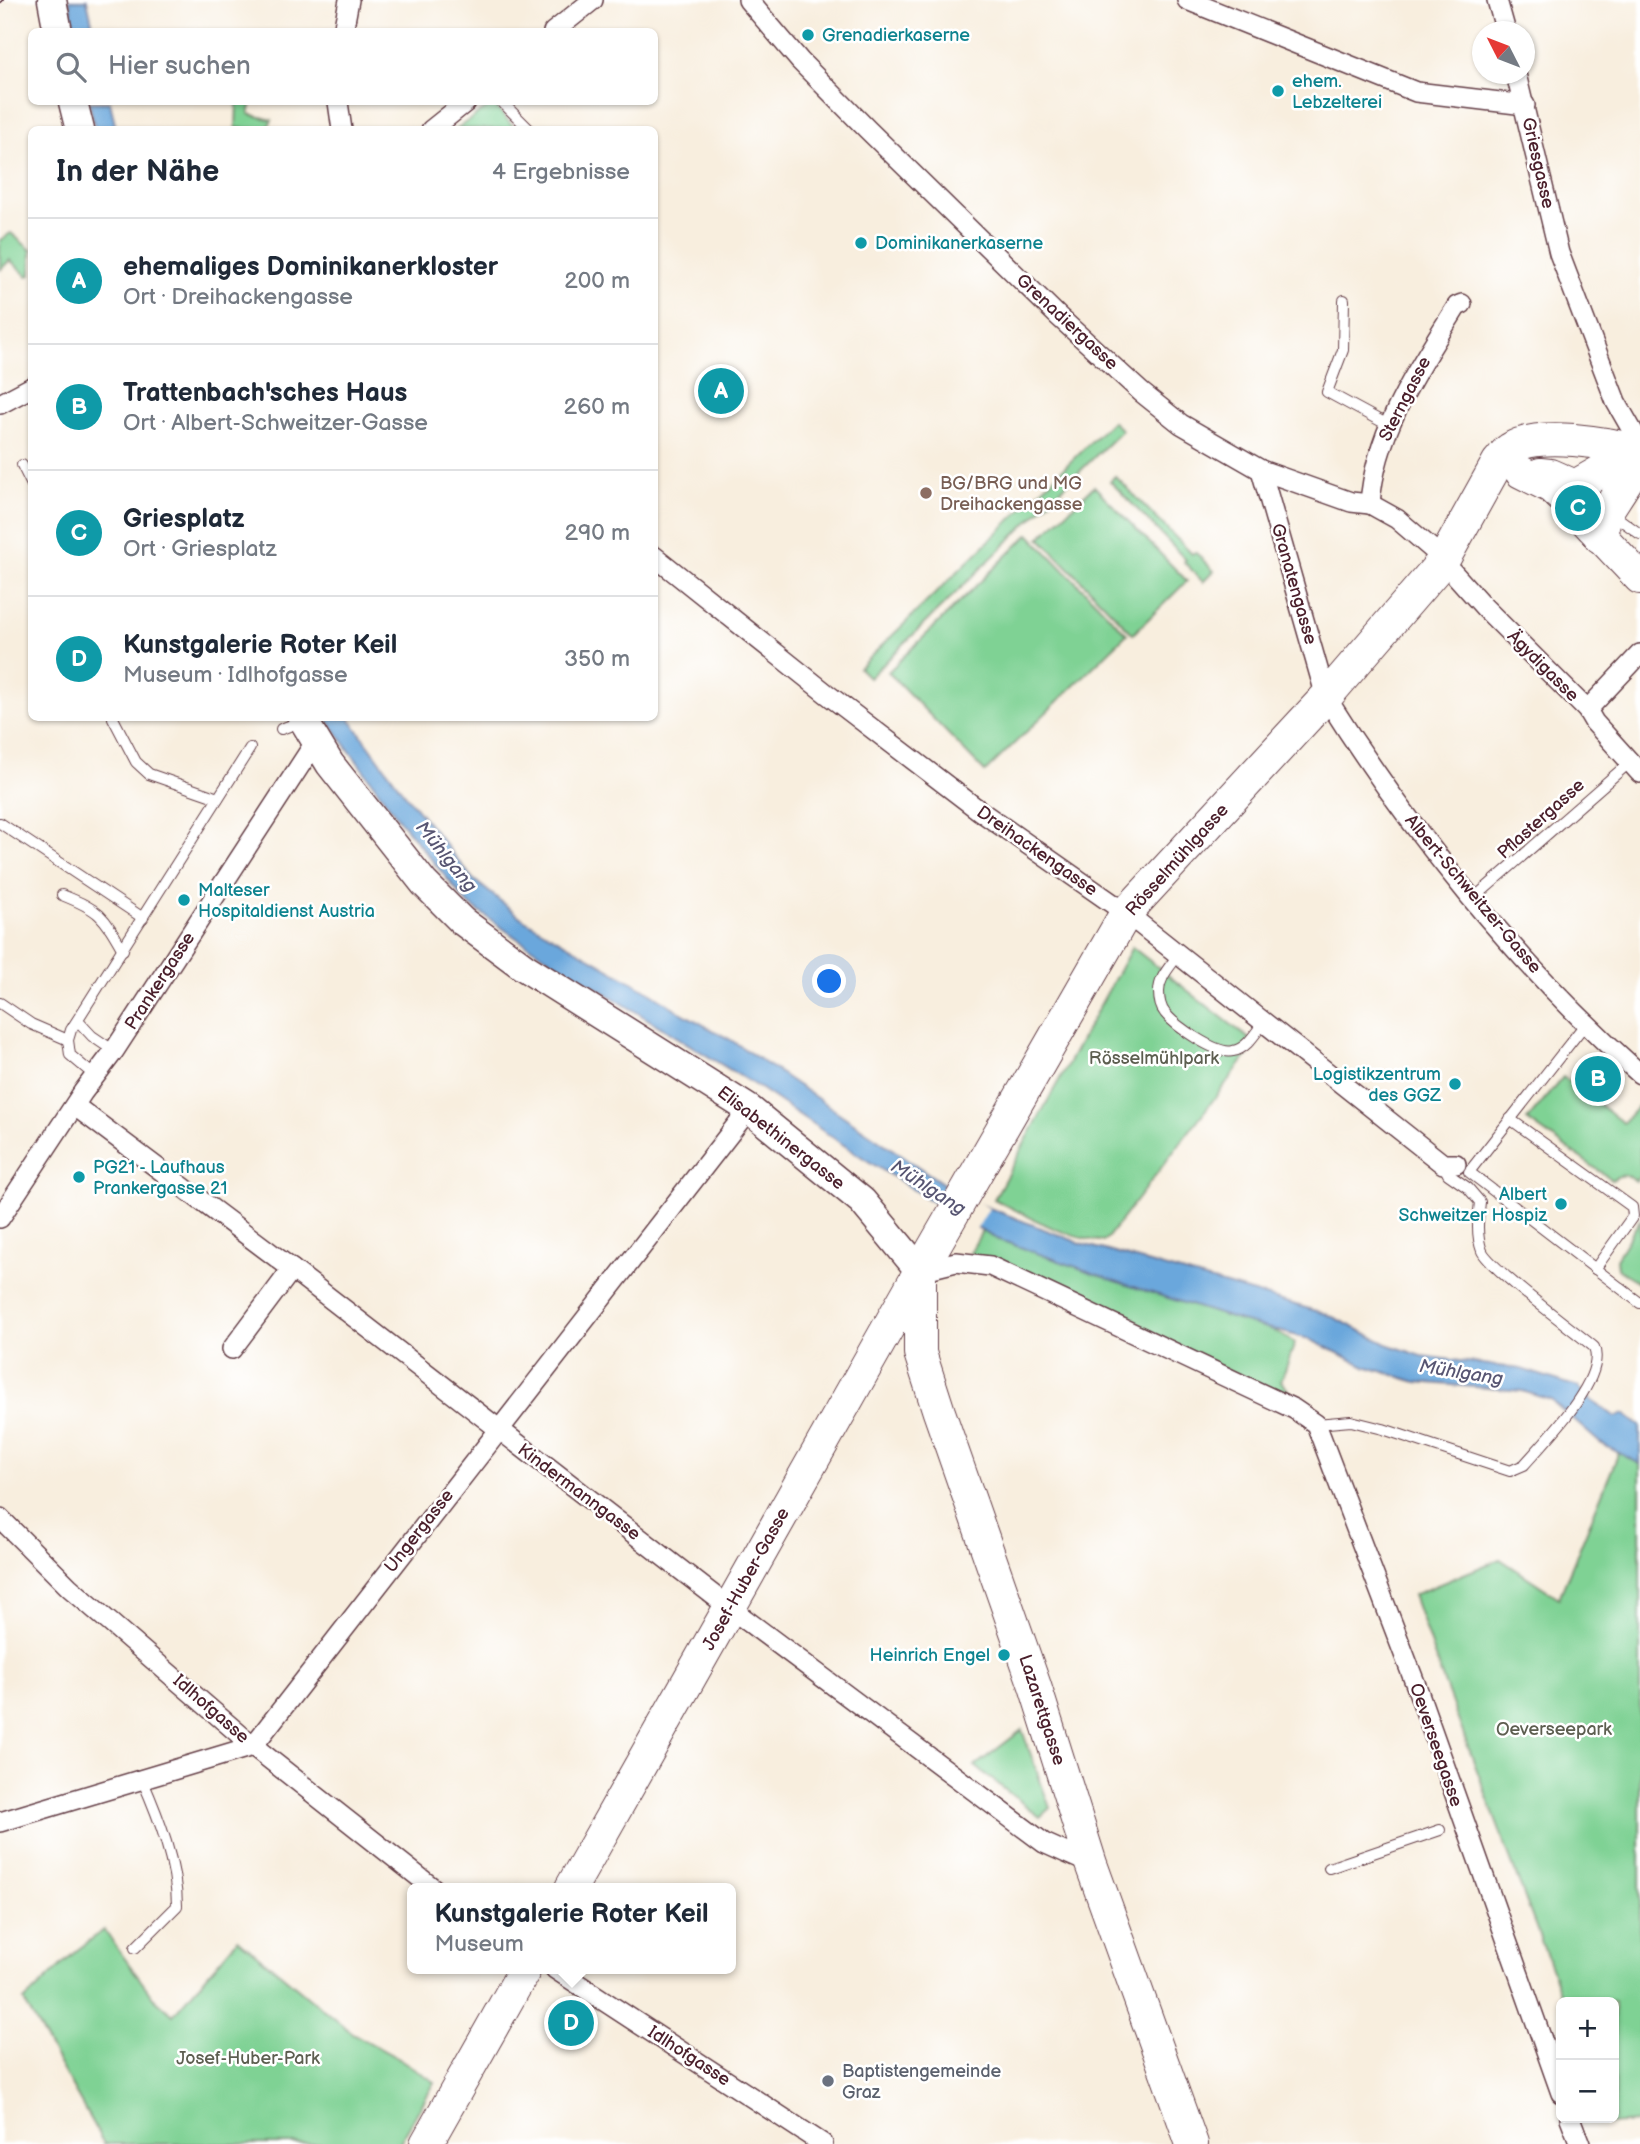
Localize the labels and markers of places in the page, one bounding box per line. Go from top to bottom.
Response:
place label: Grenadierkaserne [822,25,970,46]
marker: Grenadierkaserne [800,27,816,43]
place label: ehem. Lebzelterei [1292,71,1382,113]
marker: ehem. Lebzelterei [1270,83,1286,99]
place label: Dominikanerkaserne [875,233,1044,254]
marker: Dominikanerkaserne [853,235,869,251]
pin: A [698,365,744,417]
place label: BG/BRG und MG Dreihackengasse [940,473,1083,515]
pin: C [1555,482,1601,534]
marker: BG/BRG und MG Dreihackengasse [918,485,934,501]
place label: Malteser Hospitaldienst Austria [198,880,375,922]
marker: Malteser Hospitaldienst Austria [176,892,192,908]
pin: B [1575,1053,1621,1105]
place label: Logistikzentrum des GGZ [1313,1064,1441,1106]
marker: Logistikzentrum des GGZ [1447,1076,1463,1092]
place label: PG21 - Laufhaus Prankergasse 21 [93,1157,227,1199]
marker: PG21 - Laufhaus Prankergasse 21 [71,1169,87,1185]
place label: Albert Schweitzer Hospiz [1398,1184,1547,1226]
marker: Albert Schweitzer Hospiz [1553,1196,1569,1212]
place label: Heinrich Engel [870,1645,990,1666]
marker: Heinrich Engel [996,1647,1012,1663]
pin: D [548,1997,594,2049]
place label: Baptistengemeinde Graz [842,2061,1002,2103]
marker: Baptistengemeinde Graz [820,2073,836,2089]

